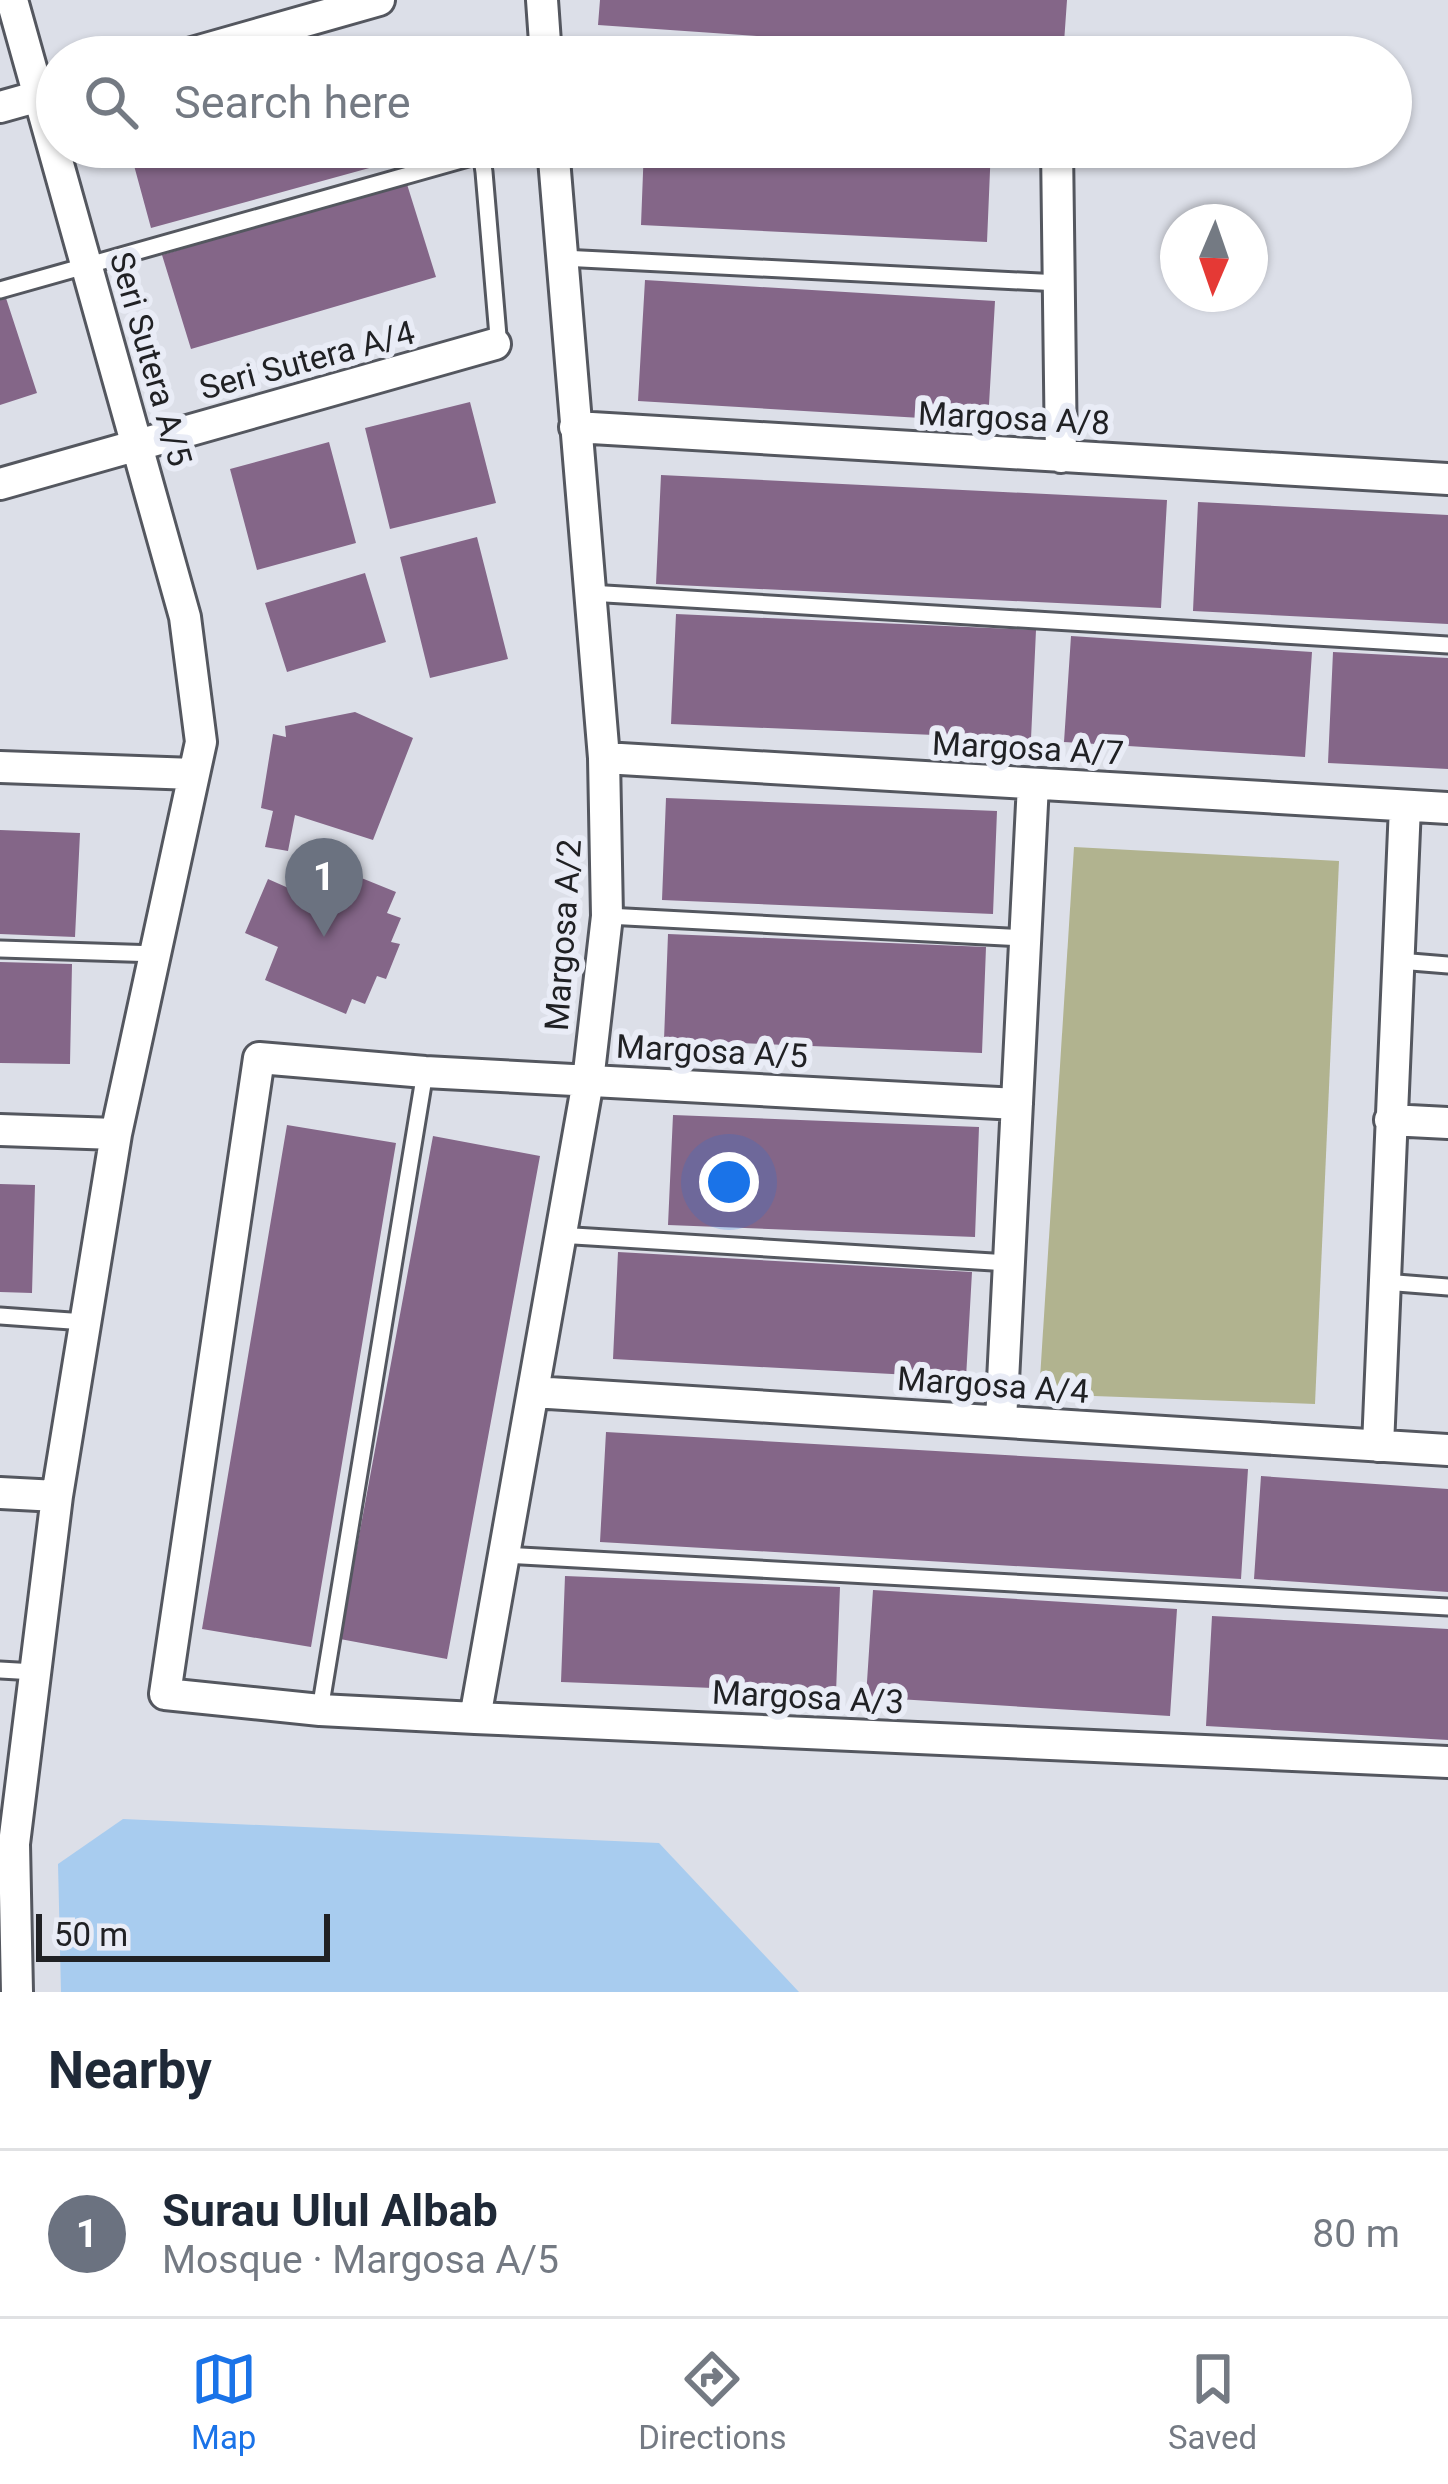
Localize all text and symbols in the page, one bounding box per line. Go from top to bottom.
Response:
search box [36,36,1412,168]
icon: search [78,69,144,135]
text: Search here [174,76,411,129]
north arrow [1160,204,1268,312]
street label: Seri Sutera A/5 [102,247,200,471]
street label: Seri Sutera A/4 [195,313,419,407]
street label: Margosa A/8 [917,394,1111,442]
street label: Margosa A/7 [931,724,1125,772]
pin: 1 [285,838,363,937]
street label: Margosa A/2 [537,838,589,1032]
street label: Margosa A/5 [615,1027,809,1075]
your location [699,1152,759,1212]
street label: Margosa A/4 [896,1359,1090,1411]
street label: Margosa A/3 [711,1673,905,1721]
scale bar [36,1908,330,1961]
text: 50 m [54,1915,128,1954]
text: Nearby [48,2041,212,2100]
text: Surau Ulul Albab [162,2184,498,2237]
text: 1 [76,2211,98,2257]
text: 80 m [1312,2211,1400,2257]
text: Mosque · Margosa A/5 [162,2237,559,2283]
tab: Map [191,2346,257,2457]
tab: Directions [638,2346,787,2457]
tab: Saved [1168,2346,1257,2457]

